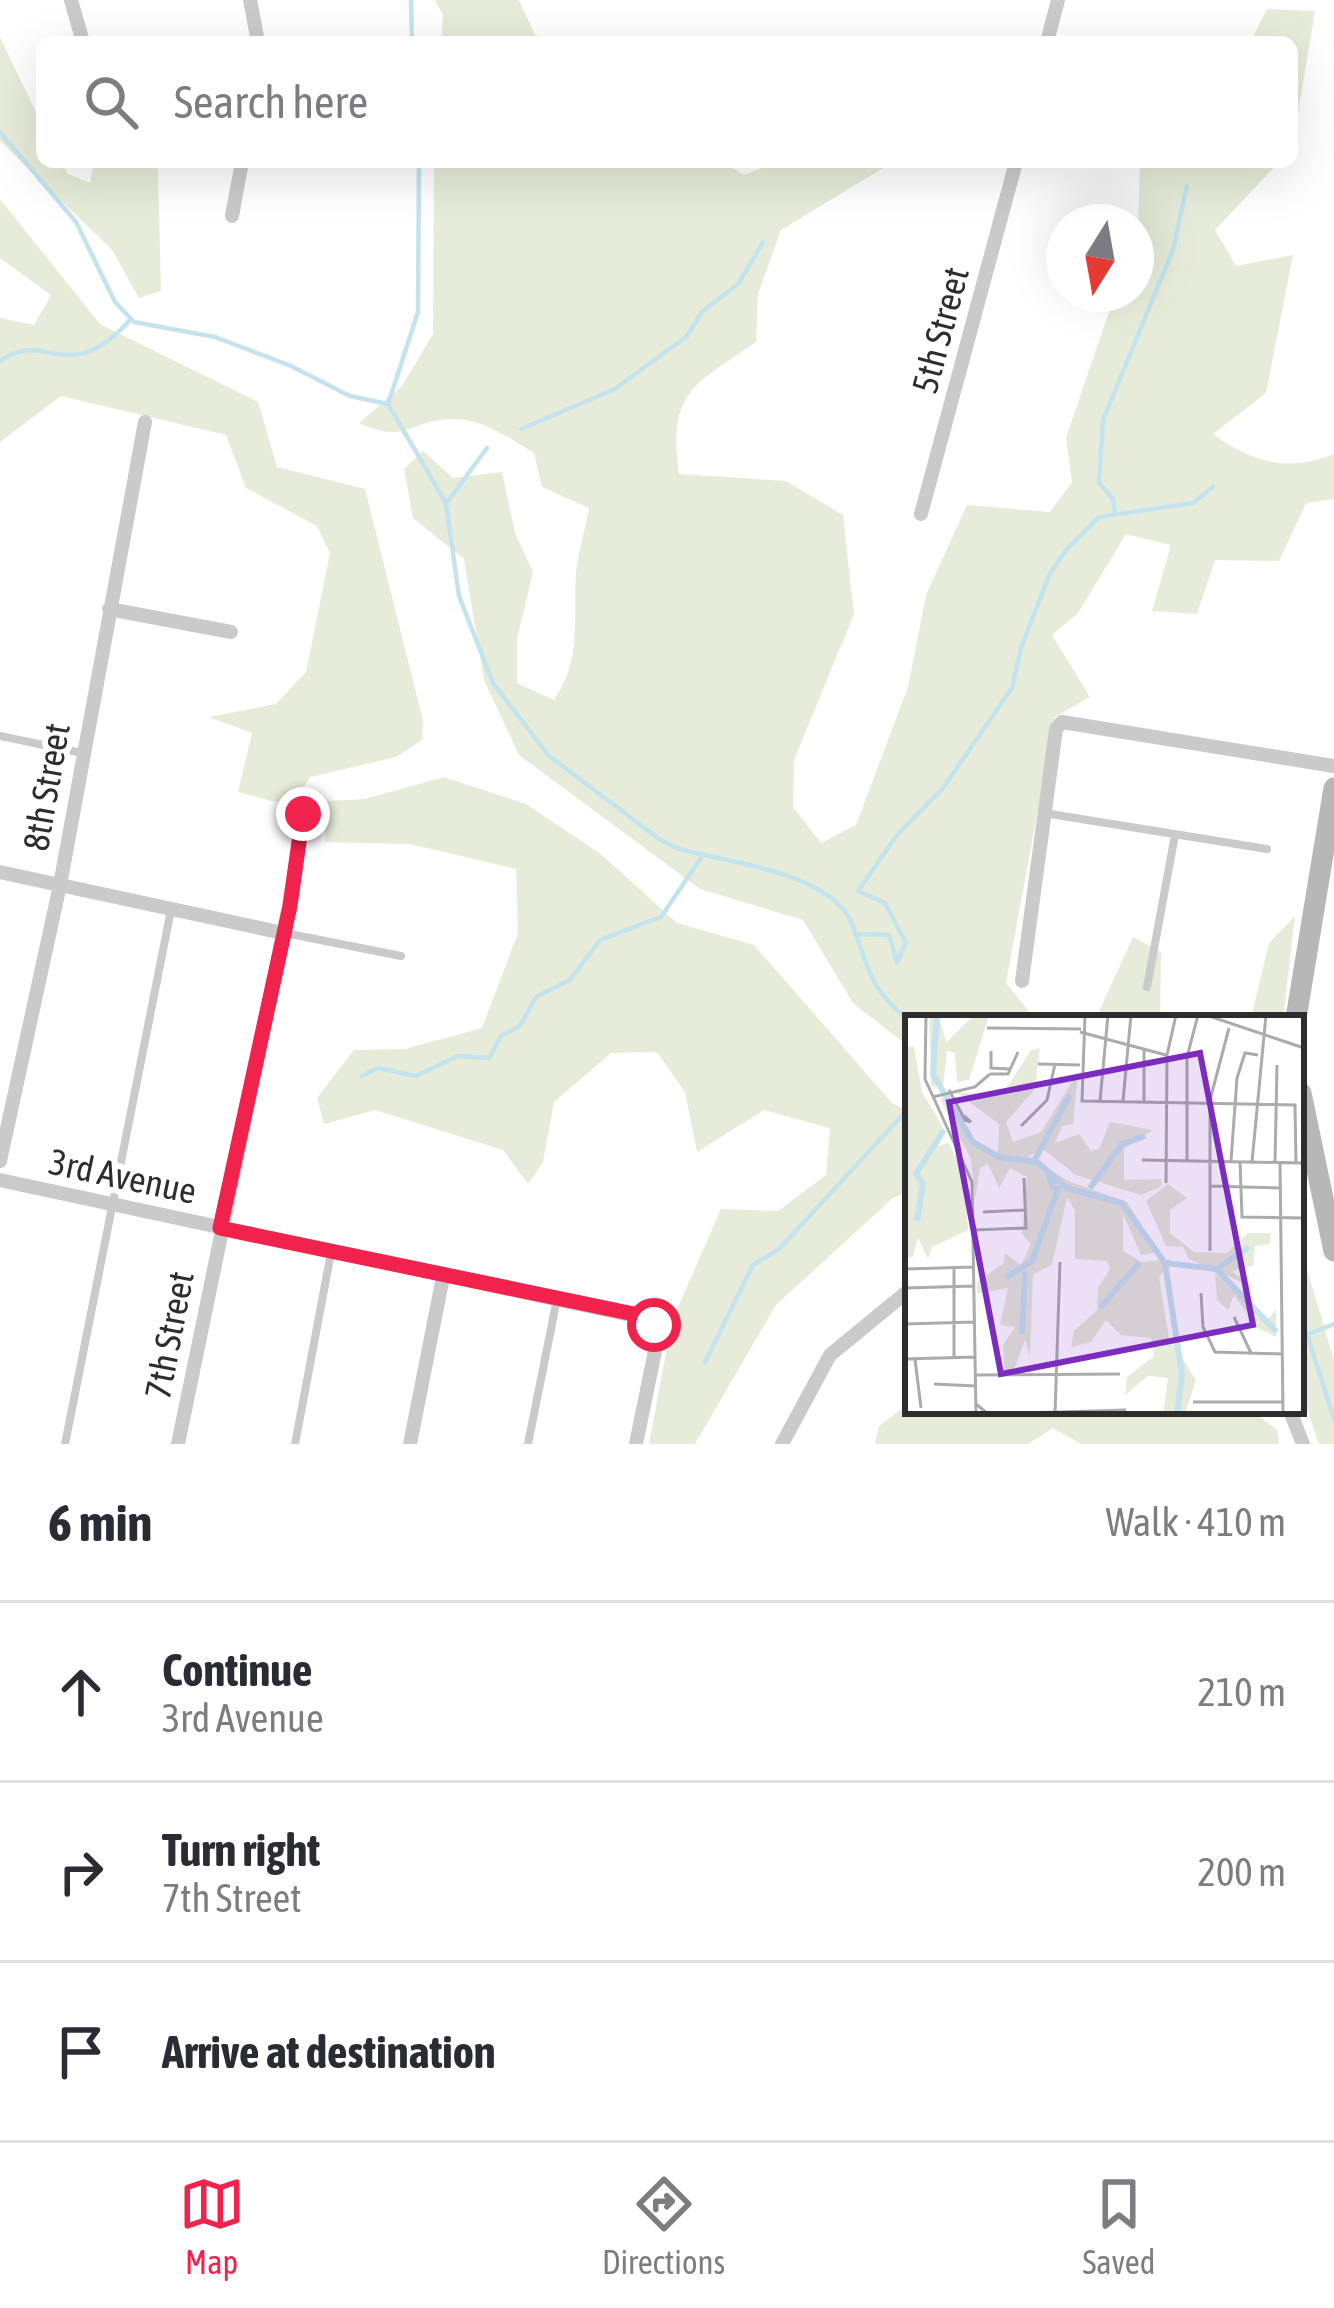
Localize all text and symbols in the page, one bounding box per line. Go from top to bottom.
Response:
search box [36,36,1298,168]
icon: search [78,69,144,135]
text: Search here [174,76,368,128]
north arrow [1046,204,1154,312]
street label: 5th Street [903,262,977,398]
street label: 8th Street [14,720,78,854]
route end [276,787,330,841]
inset map [905,1015,1304,1414]
street label: 3rd Avenue [46,1140,200,1212]
street label: 7th Street [136,1268,202,1402]
route start [627,1298,681,1352]
text: 6 min [48,1493,152,1552]
text: Walk · 410 m [1106,1500,1286,1544]
text: Continue [162,1644,313,1696]
icon: ahead [48,1659,114,1725]
text: 210 m [1198,1670,1286,1714]
text: 3rd Avenue [162,1696,324,1740]
text: Turn right [162,1824,320,1876]
icon: right [48,1839,114,1905]
text: 200 m [1198,1850,1286,1894]
text: 7th Street [162,1876,301,1920]
icon: arrive [48,2019,114,2085]
text: Arrive at destination [162,2026,496,2078]
tab: Map [179,2171,245,2281]
tab: Directions [602,2171,725,2281]
tab: Saved [1082,2171,1155,2281]

